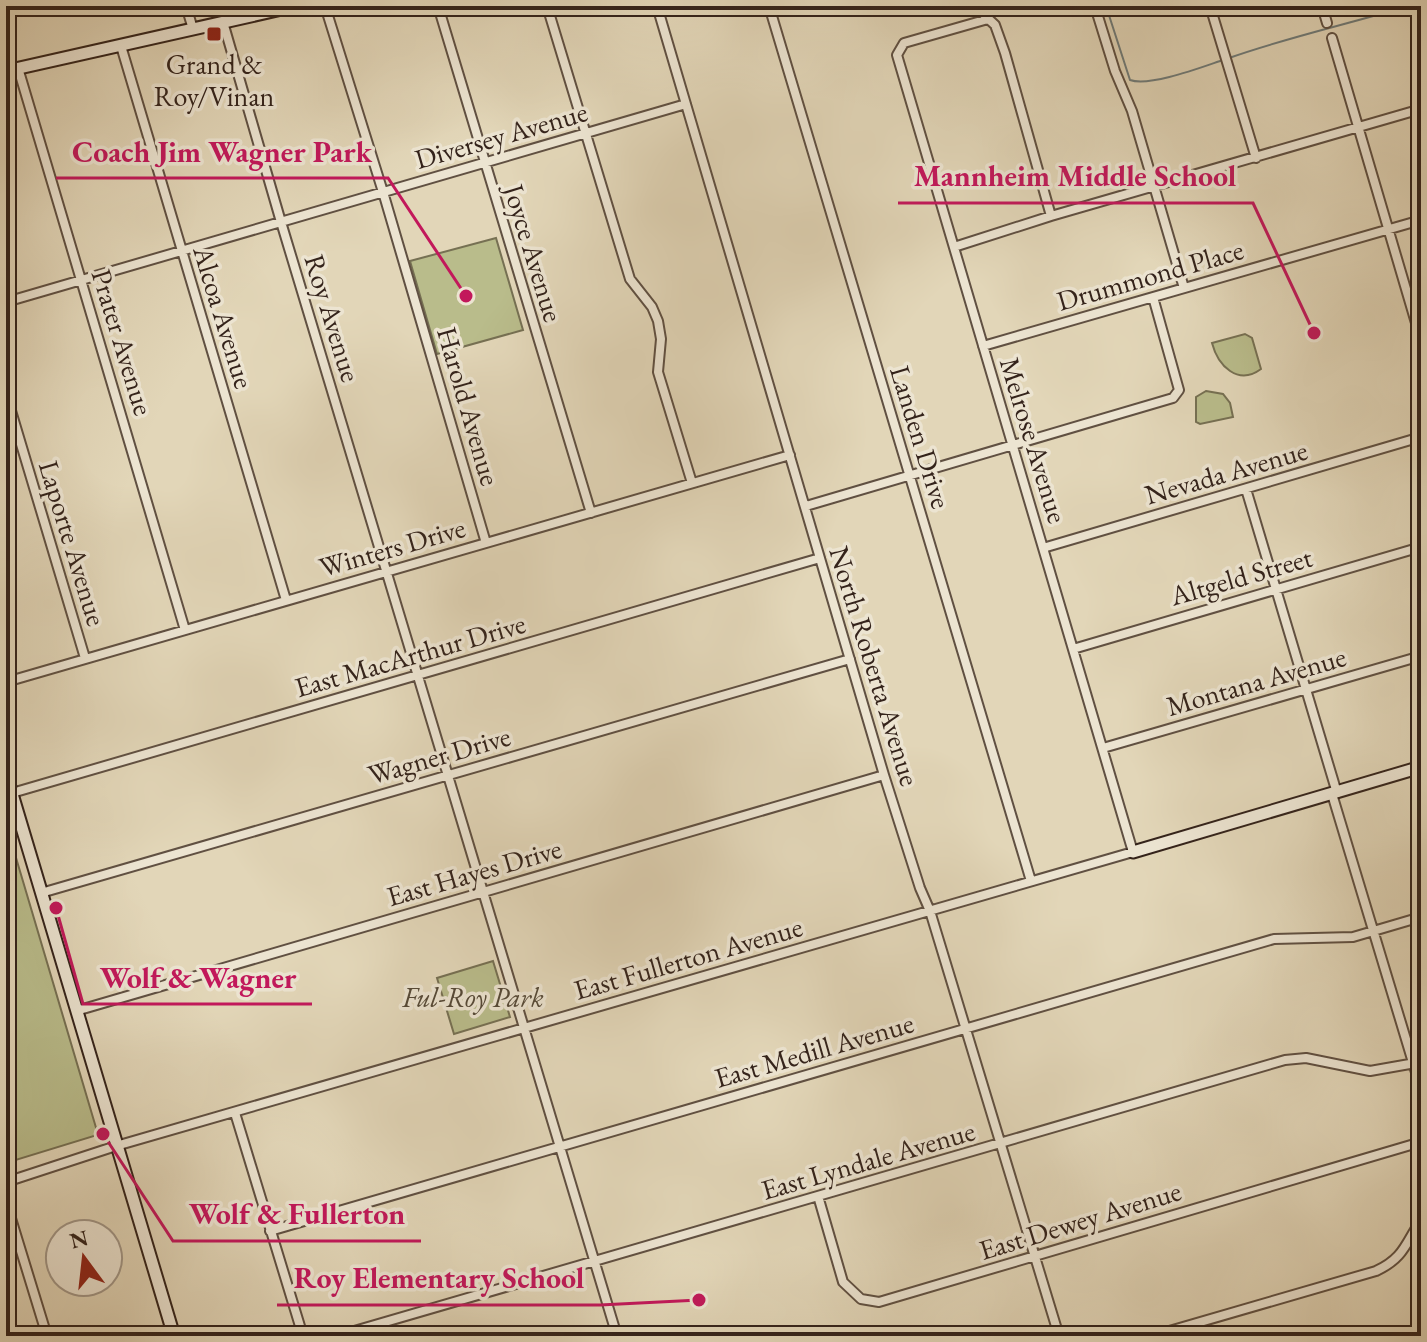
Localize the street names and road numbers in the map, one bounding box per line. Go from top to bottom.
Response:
street label: Diversey Avenue [410,93,592,177]
street label: Joyce Avenue [495,178,572,326]
street label: Drummond Place [1053,231,1247,319]
street label: Alcoa Avenue [185,240,263,393]
street label: Roy Avenue [297,250,369,386]
street label: Prater Avenue [84,265,162,420]
street label: Harold Avenue [429,322,509,490]
street label: Melrose Avenue [992,353,1076,527]
street label: Landen Drive [882,361,960,513]
street label: Nevada Avenue [1141,432,1311,512]
street label: Laporte Avenue [31,456,115,630]
street label: Winters Drive [315,509,469,585]
street label: Altgeld Street [1165,539,1316,614]
street label: North Roberta Avenue [821,542,929,790]
street label: East MacArthur Drive [290,605,530,705]
street label: Montana Avenue [1162,638,1350,724]
street label: Wagner Drive [364,717,515,793]
street label: East Hayes Drive [382,830,566,914]
street label: East Fullerton Avenue [570,908,806,1008]
street label: East Medill Avenue [710,1004,918,1096]
street label: East Lyndale Avenue [757,1112,979,1208]
street label: East Dewey Avenue [975,1172,1185,1268]

